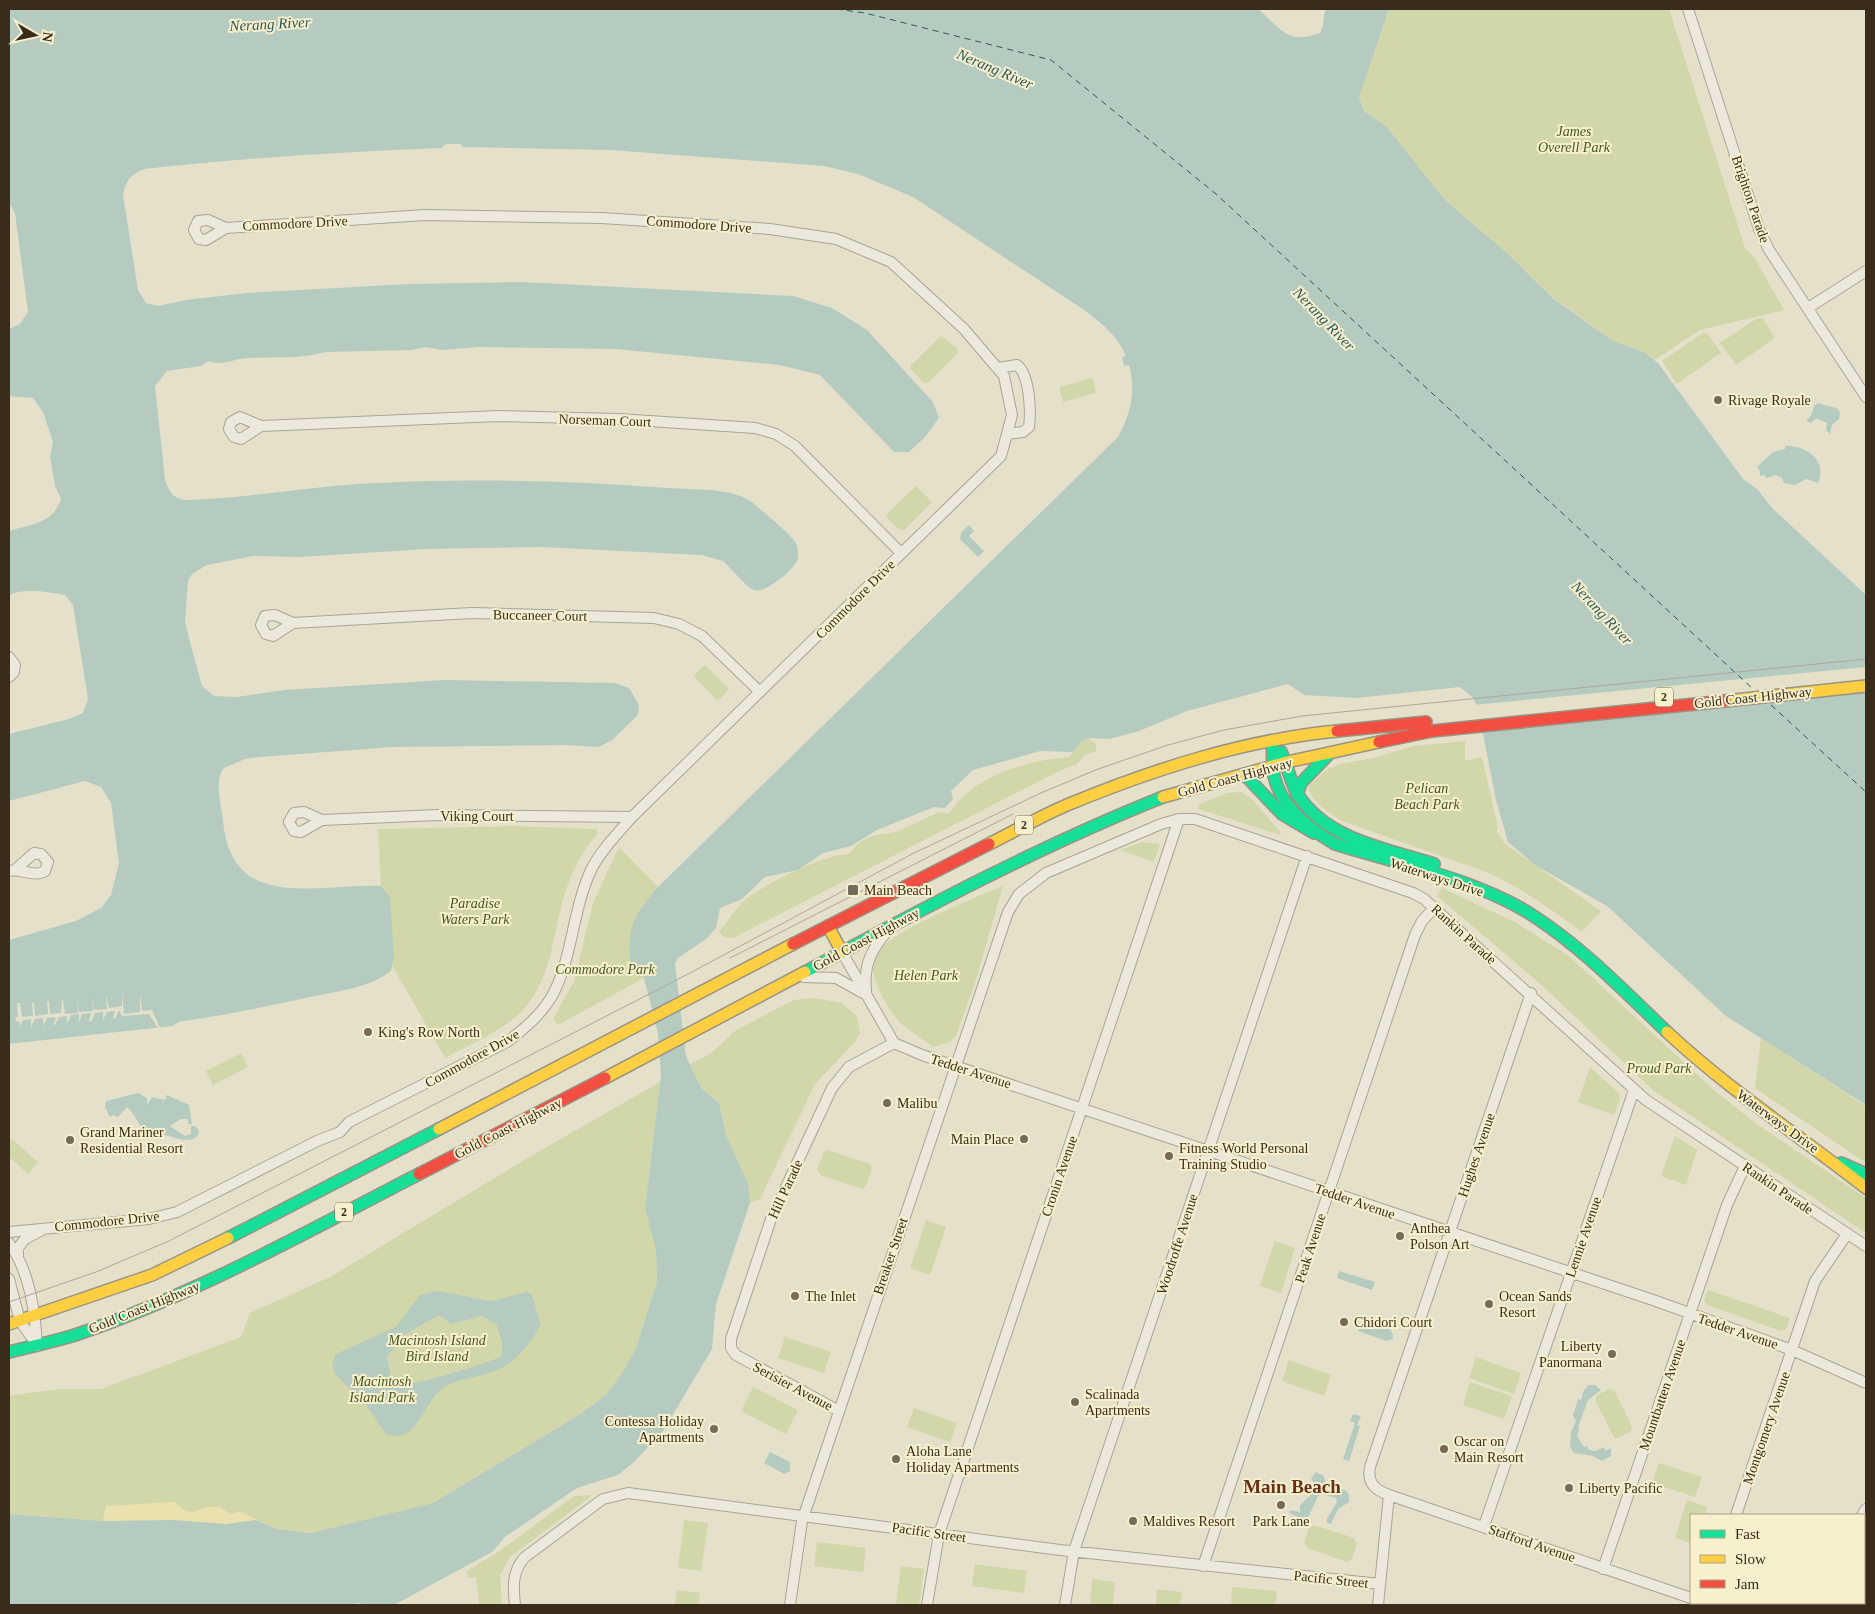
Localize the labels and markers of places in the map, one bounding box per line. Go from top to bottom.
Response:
place label: Rivage Royale [1728,393,1811,408]
marker: Rivage Royale [1712,394,1724,406]
marker: Main Beach [846,883,860,897]
place label: Main Beach [864,883,932,898]
place label: King's Row North [378,1025,480,1040]
marker: King's Row North [362,1026,374,1038]
place label: Malibu [897,1096,937,1111]
marker: Malibu [881,1097,893,1109]
place label: Grand Mariner Residential Resort [80,1125,183,1156]
place label: Main Place [951,1132,1014,1147]
marker: Main Place [1018,1133,1030,1145]
marker: Grand Mariner Residential Resort [64,1134,76,1146]
place label: Fitness World Personal Training Studio [1179,1141,1308,1172]
marker: Fitness World Personal Training Studio [1163,1150,1175,1162]
place label: Anthea Polson Art [1410,1221,1470,1252]
marker: Anthea Polson Art [1394,1230,1406,1242]
place label: The Inlet [805,1289,856,1304]
place label: Ocean Sands Resort [1499,1289,1572,1320]
marker: The Inlet [789,1290,801,1302]
marker: Ocean Sands Resort [1483,1298,1495,1310]
place label: Chidori Court [1354,1315,1432,1330]
marker: Chidori Court [1338,1316,1350,1328]
place label: Liberty Panormana [1539,1339,1603,1370]
marker: Liberty Panormana [1606,1348,1618,1360]
place label: Scalinada Apartments [1085,1387,1150,1418]
marker: Scalinada Apartments [1069,1396,1081,1408]
place label: Contessa Holiday Apartments [605,1414,704,1445]
marker: Contessa Holiday Apartments [708,1423,720,1435]
place label: Oscar on Main Resort [1454,1434,1524,1465]
marker: Oscar on Main Resort [1438,1443,1450,1455]
place label: Aloha Lane Holiday Apartments [906,1444,1019,1475]
marker: Aloha Lane Holiday Apartments [890,1453,902,1465]
place label: Liberty Pacific [1579,1481,1663,1496]
marker: Liberty Pacific [1563,1482,1575,1494]
marker: Park Lane [1275,1499,1287,1511]
place label: Maldives Resort [1143,1514,1235,1529]
place label: Park Lane [1252,1514,1310,1529]
marker: Maldives Resort [1127,1515,1139,1527]

